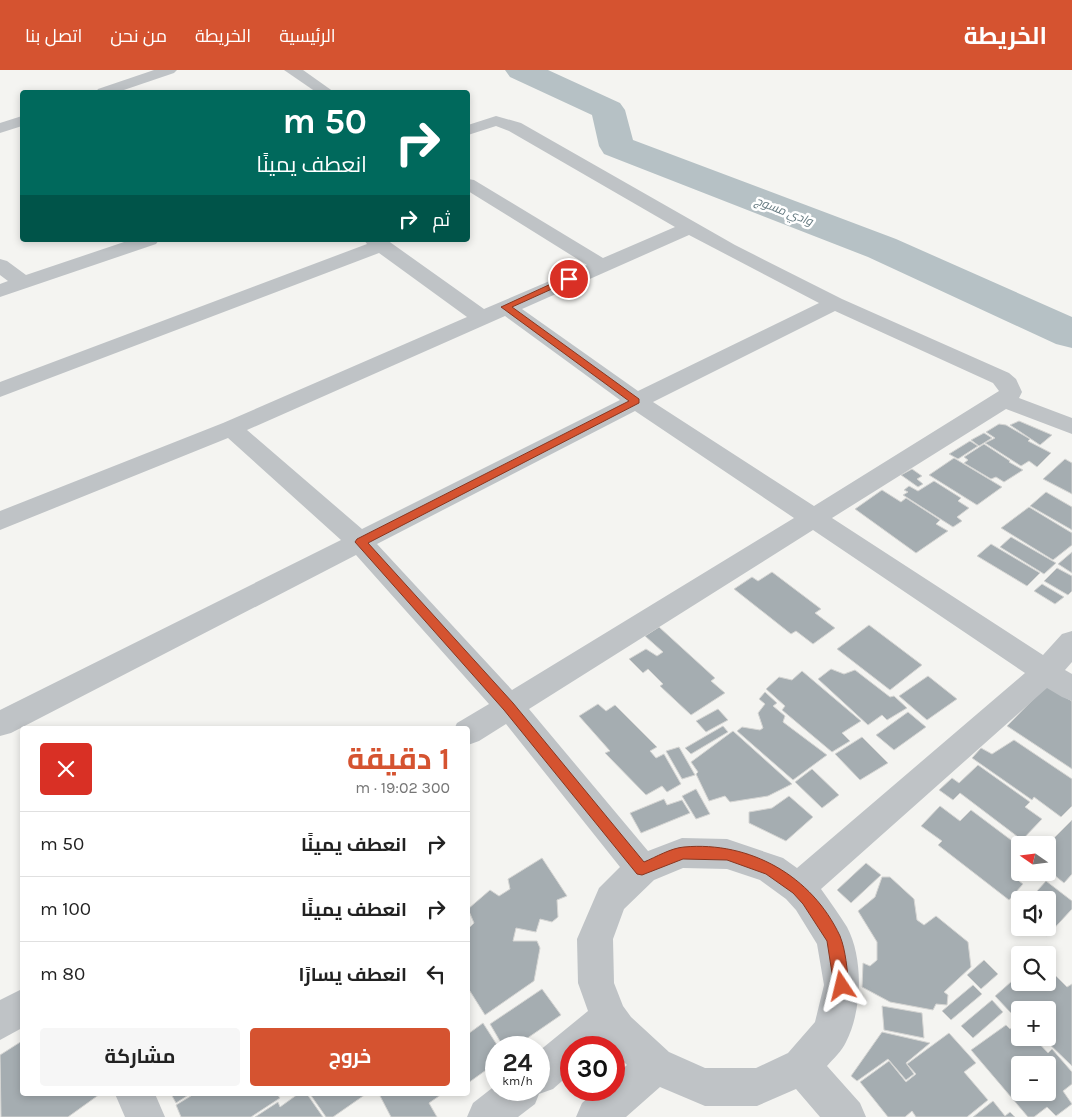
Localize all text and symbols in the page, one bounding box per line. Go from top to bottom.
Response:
text: الخريطة [964,22,1047,50]
text: اتصل بنا [25,25,82,47]
text: من نحن [110,25,167,47]
text: الخريطة [195,25,251,47]
text: الرئيسية [279,25,336,47]
text: 50 m [282,101,367,142]
icon: right [385,110,450,175]
text: انعطف يمينًا [256,152,367,178]
water label: وادي مسوج [751,193,816,232]
icon: right [394,205,422,233]
text: ثم [432,209,450,231]
pin [548,258,590,300]
icon: arrive [555,265,583,293]
text: 1 دقيقة [347,741,450,777]
button: close [40,743,92,795]
text: 300 m · 19:02 [355,778,450,797]
icon: right [422,830,450,858]
text: 50 m [40,833,84,855]
text: انعطف يمينًا [301,834,407,856]
north arrow [1011,836,1056,881]
map controls [1011,836,1056,1101]
button: sound [1011,891,1056,936]
icon: right [422,895,450,923]
text: 100 m [40,898,91,920]
text: انعطف يمينًا [301,899,407,921]
button: search [1011,946,1056,991]
position arrow [815,959,867,1011]
icon: left [422,960,450,988]
text: 80 m [40,963,85,985]
text: انعطف يسارًا [299,964,407,986]
button: + [1011,1001,1056,1046]
button: مشاركة [40,1028,240,1086]
button: خروج [250,1028,450,1086]
speed limit sign: 30 [560,1036,625,1101]
text: 24 [502,1048,533,1077]
button: − [1011,1056,1056,1101]
text: km/h [502,1074,533,1088]

